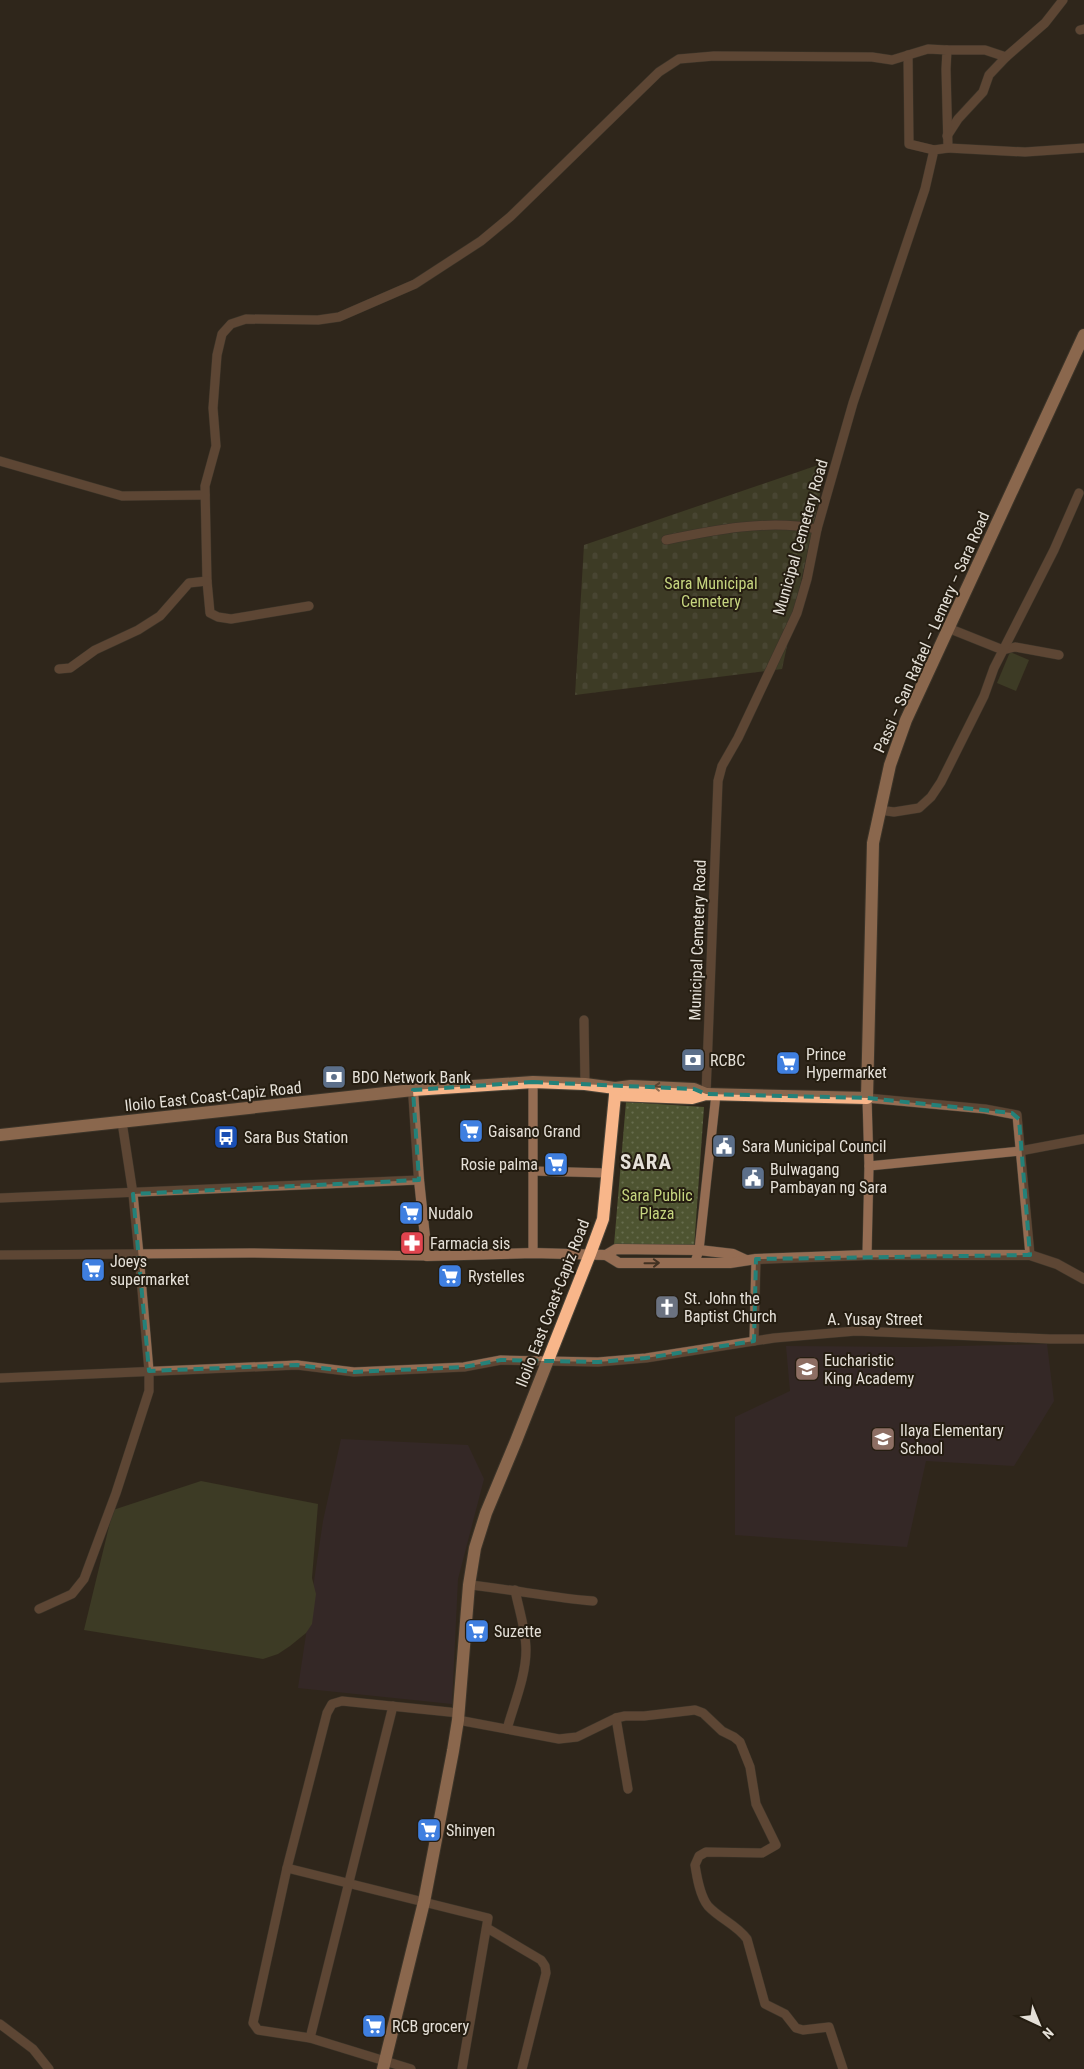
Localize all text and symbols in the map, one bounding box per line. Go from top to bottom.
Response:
street label: Municipal Cemetery Road [769,457,832,617]
street label: Passi – San Rafael – Lemery – Sara Road [870,509,993,756]
park label: Sara Municipal Cemetery [664,574,758,611]
street label: Municipal Cemetery Road [685,859,710,1021]
place label: Prince Hypermarket [806,1045,887,1082]
bank icon: RCBC [680,1047,706,1073]
supermarket icon: Prince Hypermarket [775,1050,801,1076]
place label: RCBC [710,1051,745,1070]
bank icon: BDO Network Bank [321,1064,347,1090]
place label: BDO Network Bank [352,1068,472,1087]
street label: Iloilo East Coast-Capiz Road [124,1078,303,1115]
one-way arrow [653,1082,670,1092]
supermarket icon: Gaisano Grand [458,1118,484,1144]
place label: Gaisano Grand [488,1122,581,1141]
bus stop icon: Sara Bus Station [213,1124,239,1150]
place label: Sara Bus Station [244,1128,348,1147]
public building icon: Sara Municipal Council [711,1133,737,1159]
place label: Sara Municipal Council [742,1137,886,1156]
district label: SARA [620,1150,672,1174]
supermarket icon: Rosie palma [543,1151,569,1177]
place label: Rosie palma [460,1155,538,1174]
place label: Bulwagang Pambayan ng Sara [770,1160,887,1197]
public building icon: Bulwagang Pambayan ng Sara [740,1165,766,1191]
park label: Sara Public Plaza [621,1186,693,1223]
supermarket icon: Nudalo [398,1200,424,1226]
place label: Nudalo [428,1204,473,1223]
street label: Iloilo East Coast-Capiz Road [512,1217,593,1390]
pharmacy icon: Farmacia sis [399,1230,425,1256]
place label: Farmacia sis [430,1234,510,1253]
place label: Joeys supermarket [110,1252,189,1289]
supermarket icon: Joeys supermarket [80,1257,106,1283]
one-way arrow [644,1258,660,1268]
supermarket icon: Rystelles [437,1263,463,1289]
place label: Rystelles [468,1267,525,1286]
place label: St. John the Baptist Church [684,1289,777,1326]
church icon: St. John the Baptist Church [654,1294,680,1320]
street label: A. Yusay Street [827,1310,923,1329]
place label: Eucharistic King Academy [824,1351,914,1388]
school or university icon: Eucharistic King Academy [794,1356,820,1382]
place label: Ilaya Elementary School [900,1421,1004,1458]
school or university icon: Ilaya Elementary School [870,1426,896,1452]
supermarket icon: Suzette [464,1618,490,1644]
place label: Suzette [494,1622,541,1641]
supermarket icon: Shinyen [416,1817,442,1843]
place label: Shinyen [446,1821,495,1840]
north arrow [1014,1999,1064,2049]
supermarket icon: RCB grocery [361,2013,387,2039]
place label: RCB grocery [392,2017,470,2036]
text: N [1039,2025,1057,2042]

